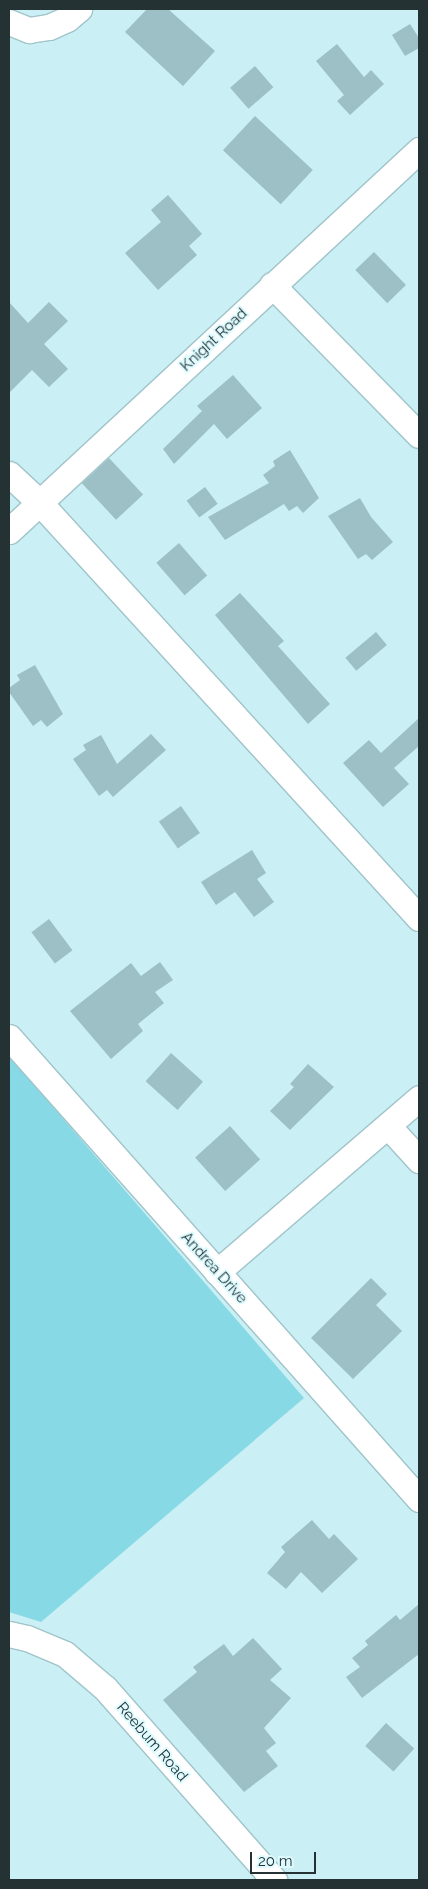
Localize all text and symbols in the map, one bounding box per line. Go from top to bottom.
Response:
street label: Knight Road [177,305,251,375]
street label: Andrea Drive [177,1229,251,1307]
street label: Reebum Road [113,1699,191,1785]
scale bar [253,1842,319,1874]
text: 20 m [258,1852,293,1870]

